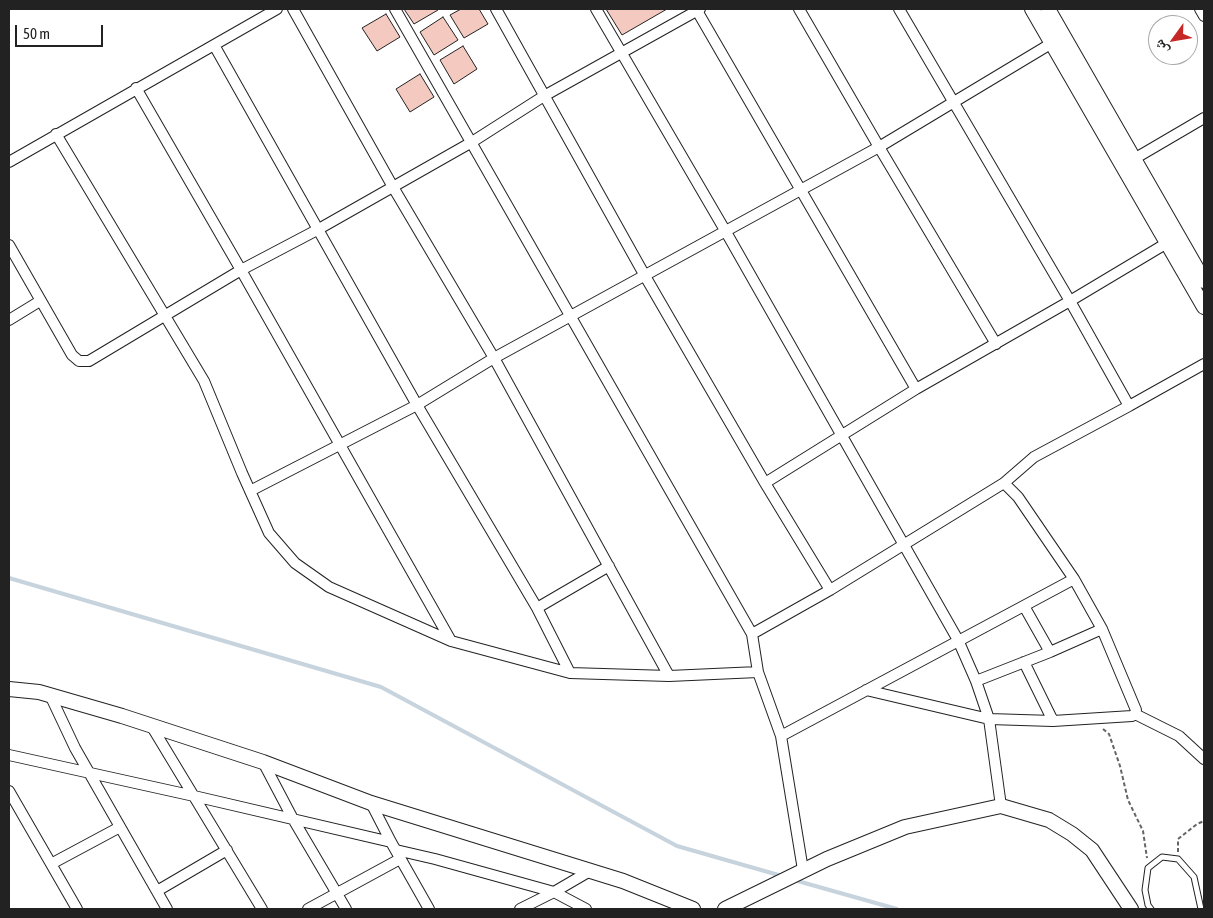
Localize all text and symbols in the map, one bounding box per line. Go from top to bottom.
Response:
scale bar [18,15,105,47]
north arrow [1148,15,1198,65]
text: 50 m [23,25,50,42]
text: ش [1150,37,1172,58]

